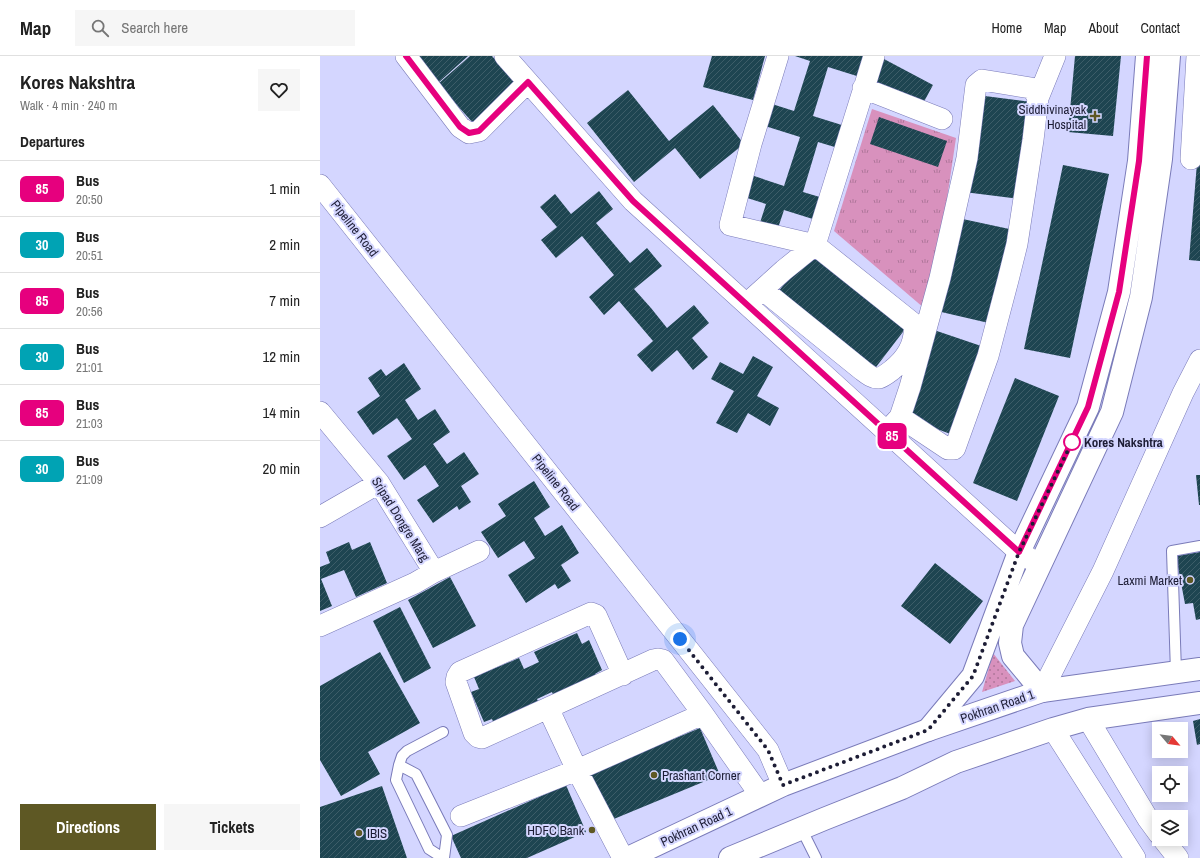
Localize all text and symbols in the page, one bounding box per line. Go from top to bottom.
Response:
search box [75,10,355,46]
text: Map [20,15,51,41]
icon: search [89,17,111,39]
text: Search here [121,17,188,38]
text: Home [991,19,1022,37]
text: Map [1044,19,1066,37]
text: About [1088,19,1118,37]
text: Contact [1140,19,1180,37]
text: Kores Nakshtra [20,69,135,95]
button: heart [258,69,300,111]
text: Walk · 4 min · 240 m [20,97,117,114]
place label: Siddhivinayak Hospital [1018,101,1087,133]
marker: Siddhivinayak Hospital [1089,110,1101,122]
text: Departures [20,131,85,152]
text: Bus [76,170,99,191]
text: 1 min [269,178,300,199]
text: 85 [36,180,48,198]
text: 20:50 [76,191,103,208]
street label: Pipeline Road [327,196,382,260]
text: Bus [76,226,99,247]
text: 2 min [269,234,300,255]
text: 30 [36,236,48,254]
text: 20:51 [76,247,103,264]
text: Bus [76,282,99,303]
text: 7 min [269,290,300,311]
text: 85 [36,292,48,310]
text: 20:56 [76,303,103,320]
text: Bus [76,338,99,359]
text: 12 min [262,346,300,367]
text: 30 [36,348,48,366]
text: 21:01 [76,359,103,376]
text: Bus [76,394,99,415]
text: 14 min [262,402,300,423]
text: 85 [36,404,48,422]
text: 21:03 [76,415,103,432]
line badge: 85 [874,423,910,449]
text: 85 [886,427,898,445]
marker: Kores Nakshtra [1063,433,1081,451]
place label: Kores Nakshtra [1084,434,1163,451]
text: Bus [76,450,99,471]
street label: Pipeline Road [528,450,583,514]
text: 20 min [262,458,300,479]
text: 30 [36,460,48,478]
text: 21:09 [76,471,103,488]
street label: Sripad Dongre Marg [368,474,433,565]
place label: Laxmi Market [1117,572,1182,589]
marker: Laxmi Market [1185,575,1195,585]
your location [670,629,690,649]
street label: Pokhran Road 1 [958,686,1036,727]
north arrow [1152,722,1188,758]
map controls [1152,722,1188,846]
button: locate [1152,766,1188,802]
place label: Prashant Corner [662,767,741,784]
marker: Prashant Corner [649,770,659,780]
street label: Pokhran Road 1 [658,802,735,850]
button: Directions [20,804,156,850]
button: Tickets [164,804,300,850]
button: layers [1152,810,1188,846]
place label: HDFC Bank [527,822,585,839]
place label: IBIS [367,825,387,842]
marker: HDFC Bank [587,825,597,835]
marker: IBIS [354,828,364,838]

